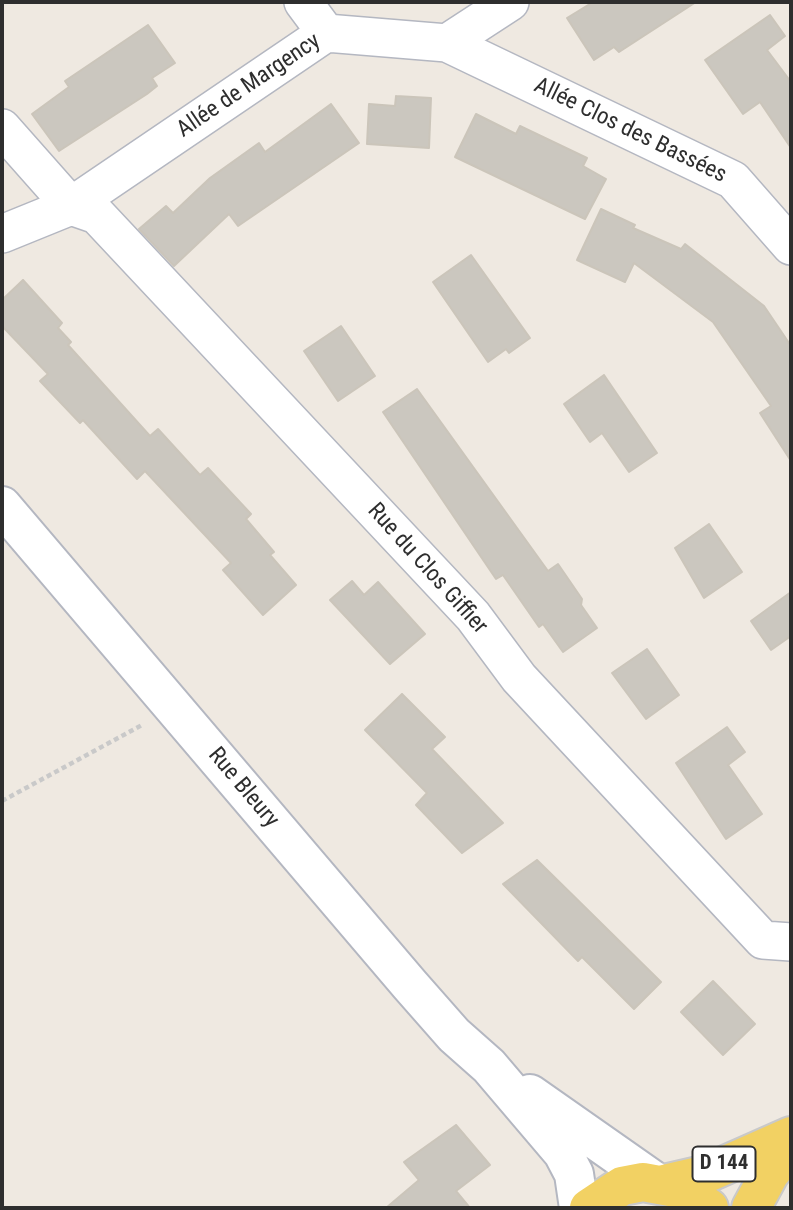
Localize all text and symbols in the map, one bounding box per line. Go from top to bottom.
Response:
street label: Allée de Margency [172,28,326,144]
street label: Allée Clos des Bassées [529,72,731,190]
street label: Rue du Clos Giffier [361,498,493,640]
street label: Rue Bleury [202,742,284,834]
road number: D 144 [692,1146,756,1182]

